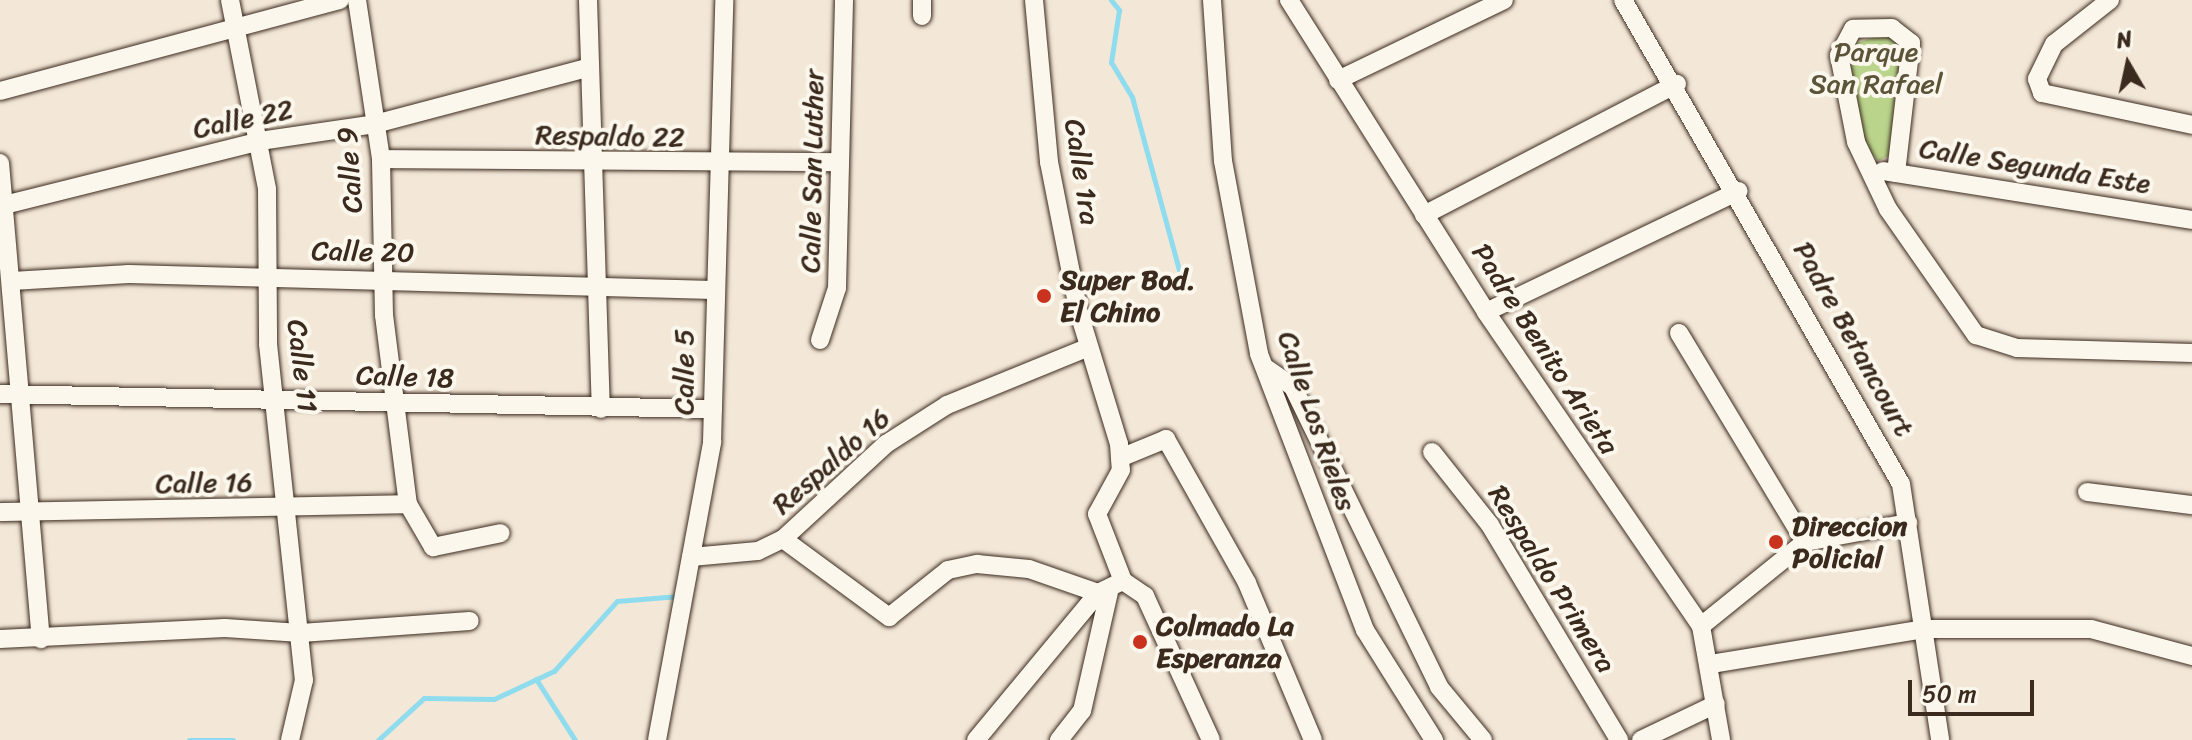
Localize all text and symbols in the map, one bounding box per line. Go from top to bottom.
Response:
text: N [2114,19,2135,60]
north arrow [2088,24,2168,104]
park label: Parque San Rafael [1810,35,1942,101]
street label: Calle San Luther [793,69,831,273]
street label: Calle 22 [190,92,296,146]
street label: Calle 1ra [1057,117,1107,227]
street label: Respaldo 22 [535,118,685,154]
street label: Calle 9 [330,126,370,214]
street label: Calle Segunda Este [1916,131,2154,201]
street label: Calle 20 [311,234,415,270]
street label: Padre Betancourt [1786,235,1922,443]
street label: Padre Benito Arieta [1464,237,1626,461]
place label: Super Bod. El Chino [1060,263,1196,329]
marker: Super Bod. El Chino [1035,287,1053,305]
street label: Calle 11 [280,318,324,414]
street label: Calle Los Rieles [1270,326,1364,516]
street label: Calle 5 [667,329,701,415]
street label: Calle 18 [355,358,455,396]
street label: Respaldo 16 [765,401,897,521]
street label: Calle 16 [155,465,253,501]
street label: Respaldo Primera [1481,479,1623,679]
place label: Direccion Policial [1792,509,1907,575]
marker: Direccion Policial [1767,533,1785,551]
place label: Colmado La Esperanza [1156,609,1294,675]
marker: Colmado La Esperanza [1131,633,1149,651]
scale bar [1912,664,2038,714]
text: 50 m [1922,673,1977,715]

